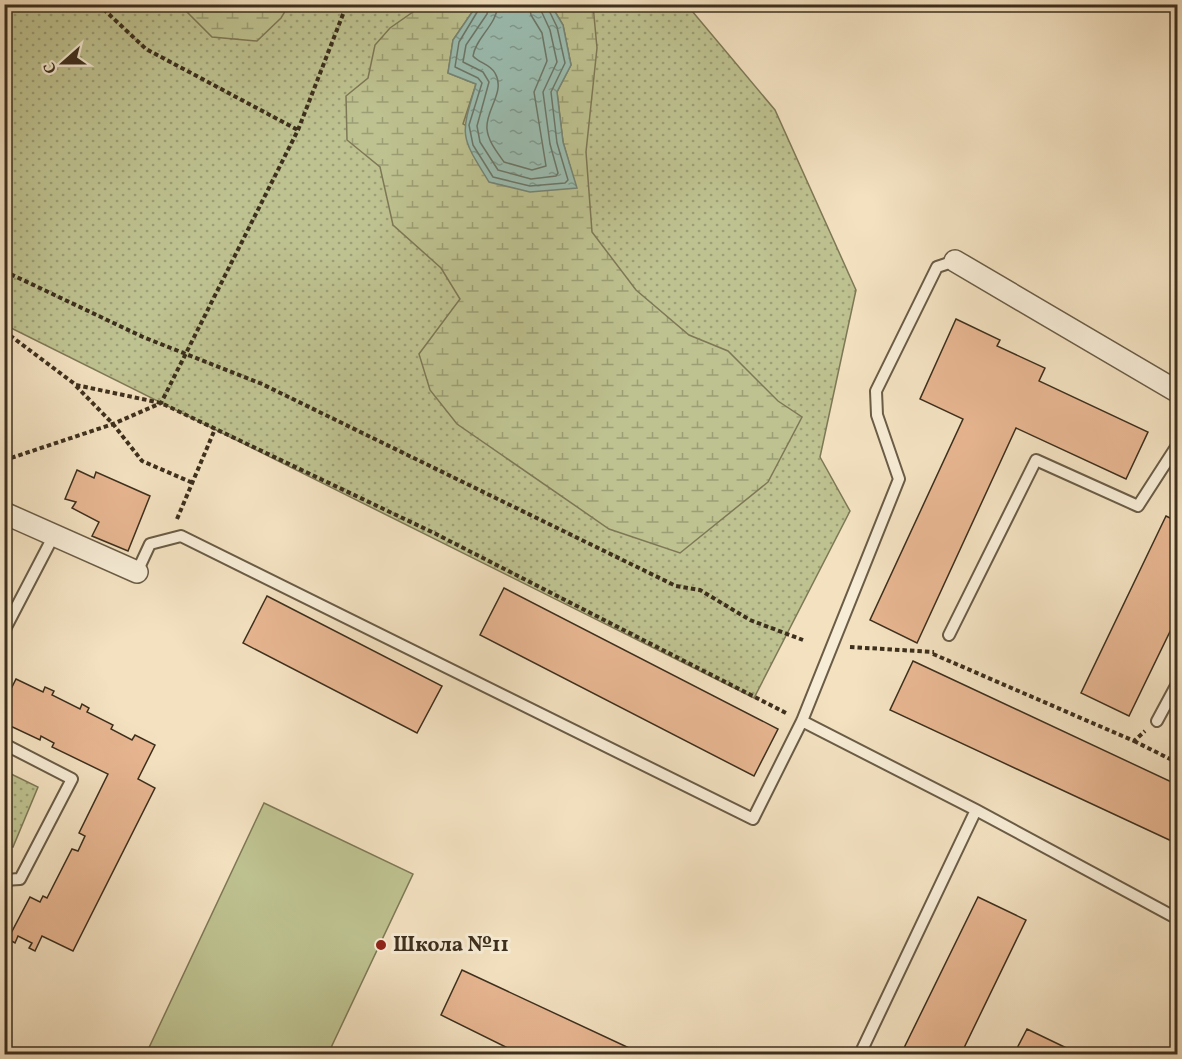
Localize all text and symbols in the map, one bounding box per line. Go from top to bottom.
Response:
north arrow [33,33,93,93]
text: С [39,59,63,76]
place label: Школа №11 [393,931,509,960]
marker: Школа №11 [374,938,388,952]

